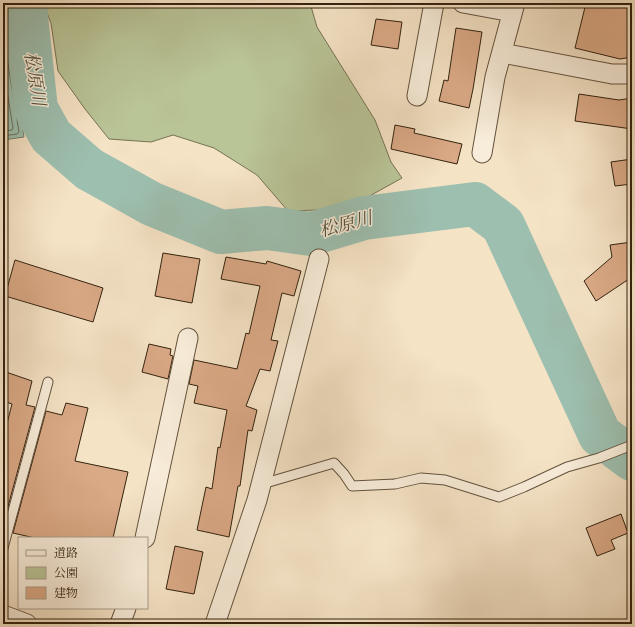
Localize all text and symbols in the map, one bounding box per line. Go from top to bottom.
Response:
water label: 松原川 [19,51,49,109]
water label: 松原川 [317,207,377,243]
legend [18,537,148,609]
text: 道路 [54,546,78,561]
text: 公園 [54,566,78,581]
text: 建物 [54,586,78,601]

